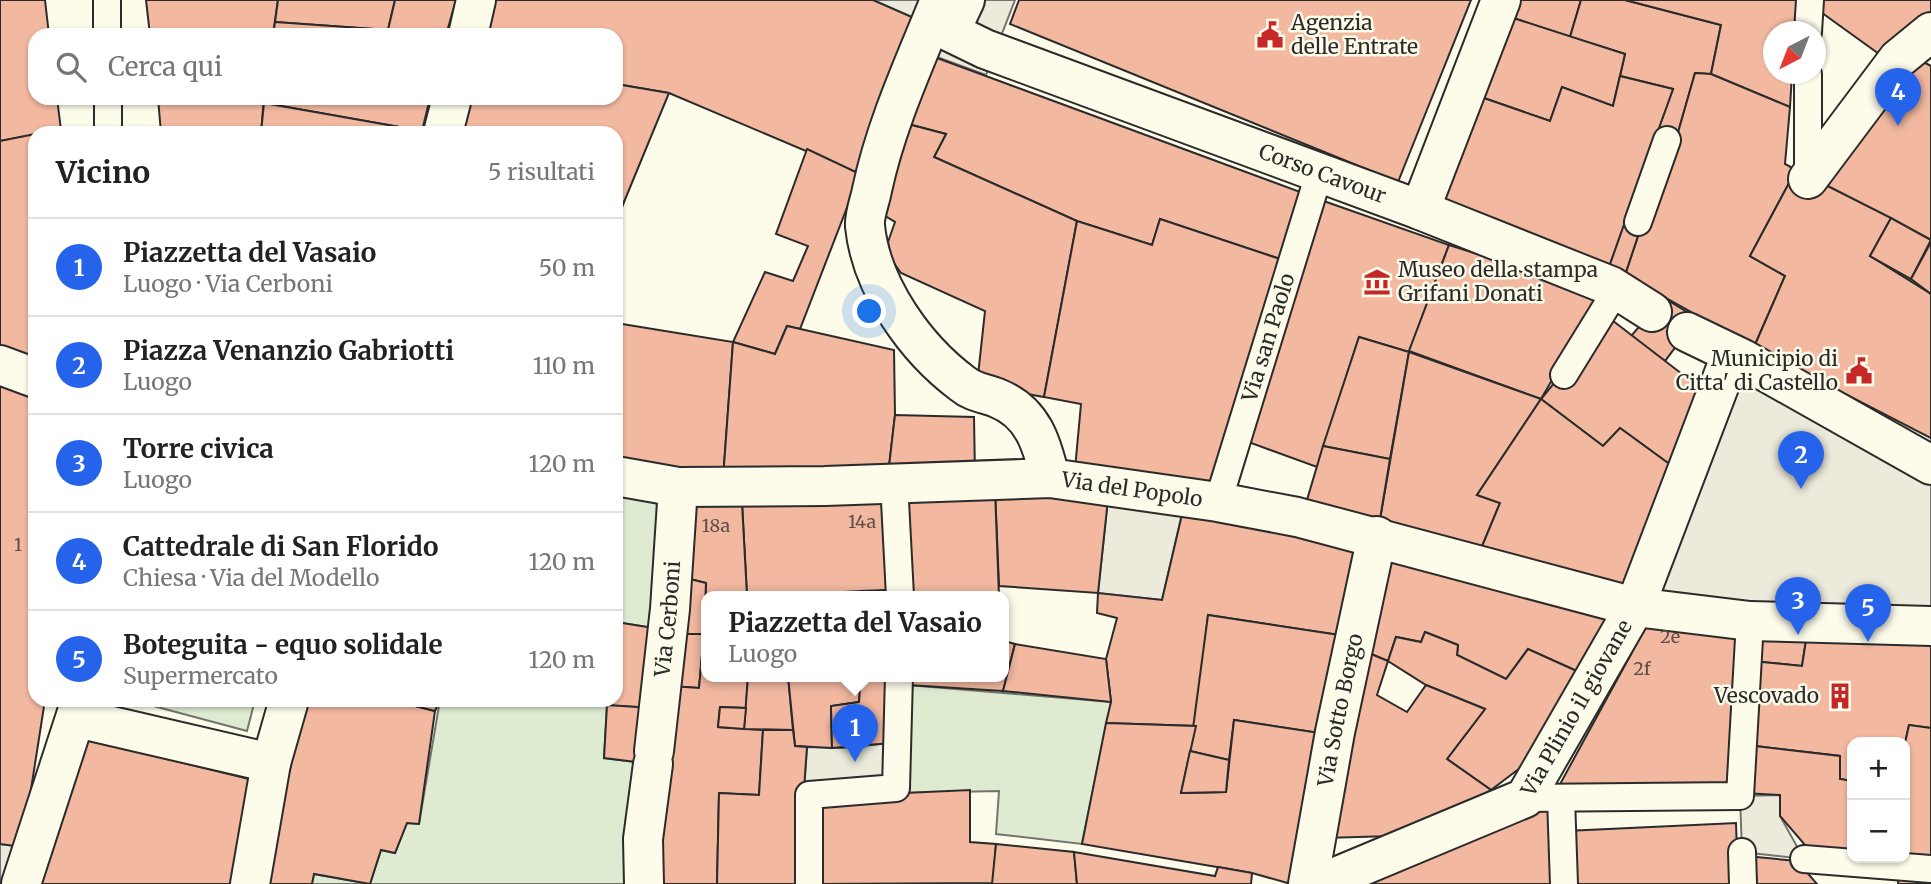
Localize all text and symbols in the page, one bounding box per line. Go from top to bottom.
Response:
place label: Agenzia delle Entrate [1290,9,1418,60]
public building icon: Agenzia delle Entrate [1255,20,1285,50]
north arrow [1763,21,1826,84]
search box [28,28,623,105]
icon: search [52,48,90,86]
text: Cerca qui [108,50,222,83]
pin: 4 [1875,68,1921,126]
street label: Corso Cavour [1255,138,1390,209]
text: Vicino [56,153,150,191]
text: 5 risultati [488,157,595,186]
text: Piazzetta del Vasaio [123,236,376,269]
text: 1 [74,253,84,282]
text: 50 m [539,253,595,282]
place label: Museo della stampa Grifani Donati [1398,256,1598,307]
museum icon: Museo della stampa Grifani Donati [1362,267,1392,297]
text: Luogo · Via Cerboni [123,269,333,298]
street label: Via san Paolo [1235,270,1301,406]
your location [852,294,886,328]
text: Piazza Venanzio Gabriotti [123,334,454,367]
place label: Municipio di Citta' di Castello [1676,345,1838,396]
text: 2 [72,351,86,380]
text: 110 m [533,351,595,380]
public building icon: Municipio di Citta' di Castello [1844,356,1874,386]
text: Luogo [123,367,192,396]
pin: 2 [1778,431,1824,489]
text: Torre civica [123,432,274,465]
text: 3 [72,449,86,478]
text: 120 m [529,449,595,478]
text: Luogo [123,465,192,494]
street label: Via del Popolo [1059,466,1204,513]
house number: 14a [848,510,876,533]
house number: 18a [702,514,730,537]
text: Cattedrale di San Florido [123,530,438,563]
house number: 1 [14,533,22,556]
text: 4 [72,547,86,576]
text: 120 m [529,547,595,576]
street label: Via Cerboni [648,560,686,679]
text: Chiesa · Via del Modello [123,563,379,592]
pin: 3 [1775,577,1821,635]
pin: 5 [1845,584,1891,642]
popup [701,591,1009,682]
text: Piazzetta del Vasaio [728,606,982,639]
street label: Via Plinio il giovane [1514,615,1638,802]
house number: 2e [1660,625,1680,648]
text: Boteguita - equo solidale [123,628,442,661]
street label: Via Sotto Borgo [1311,631,1369,790]
text: Luogo [728,639,797,668]
text: 5 [72,645,86,674]
text: 120 m [529,645,595,674]
house number: 2f [1633,657,1652,680]
text: Supermercato [123,661,278,690]
building icon: Vescovado [1825,681,1855,711]
place label: Vescovado [1713,682,1819,709]
pin: 1 [832,704,878,762]
map controls [1847,737,1910,863]
button: + [1847,737,1910,800]
button: − [1847,800,1910,863]

